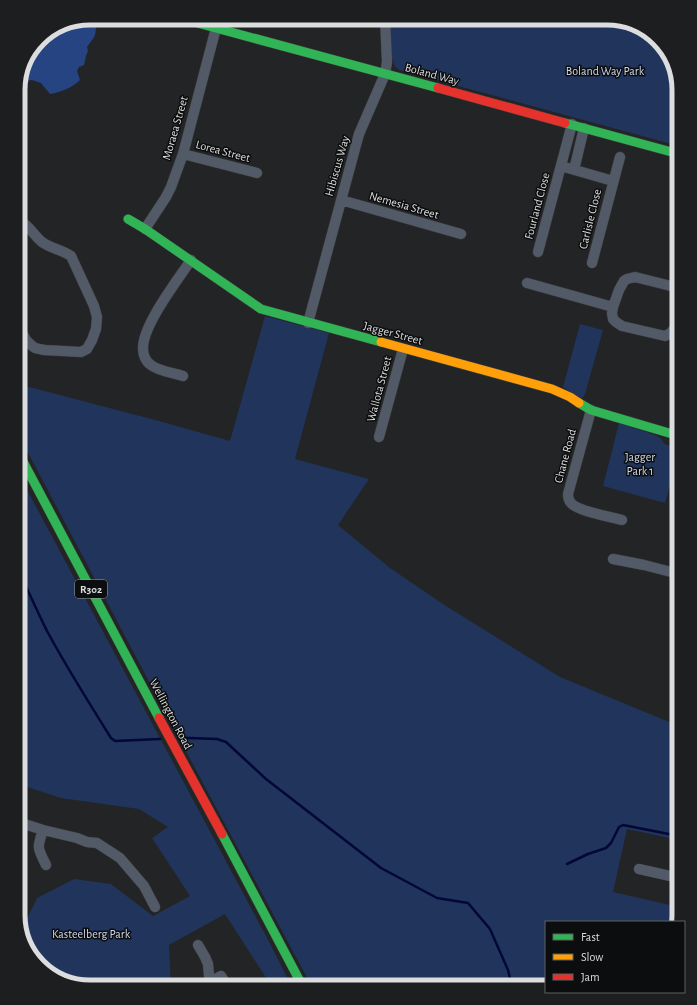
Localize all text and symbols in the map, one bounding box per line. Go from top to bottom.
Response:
street label: Boland Way [403,61,460,88]
park label: Boland Way Park [566,65,645,78]
street label: Moraea Street [160,95,190,161]
street label: Hibiscus Way [323,134,352,198]
street label: Lorea Street [195,138,252,164]
street label: Fourland Close [522,171,552,241]
street label: Carlisle Close [577,188,603,250]
street label: Nemesia Street [368,189,440,221]
street label: Jagger Street [362,319,424,347]
street label: Wallota Street [365,355,394,423]
street label: Chane Road [552,428,578,484]
park label: Jagger Park 1 [625,451,655,477]
road number: R302 [75,580,107,598]
street label: Wellington Road [147,677,195,751]
legend [545,921,685,993]
park label: Kasteelberg Park [52,928,131,940]
text: Fast [581,931,600,943]
text: Slow [581,951,603,963]
text: Jam [581,971,600,983]

